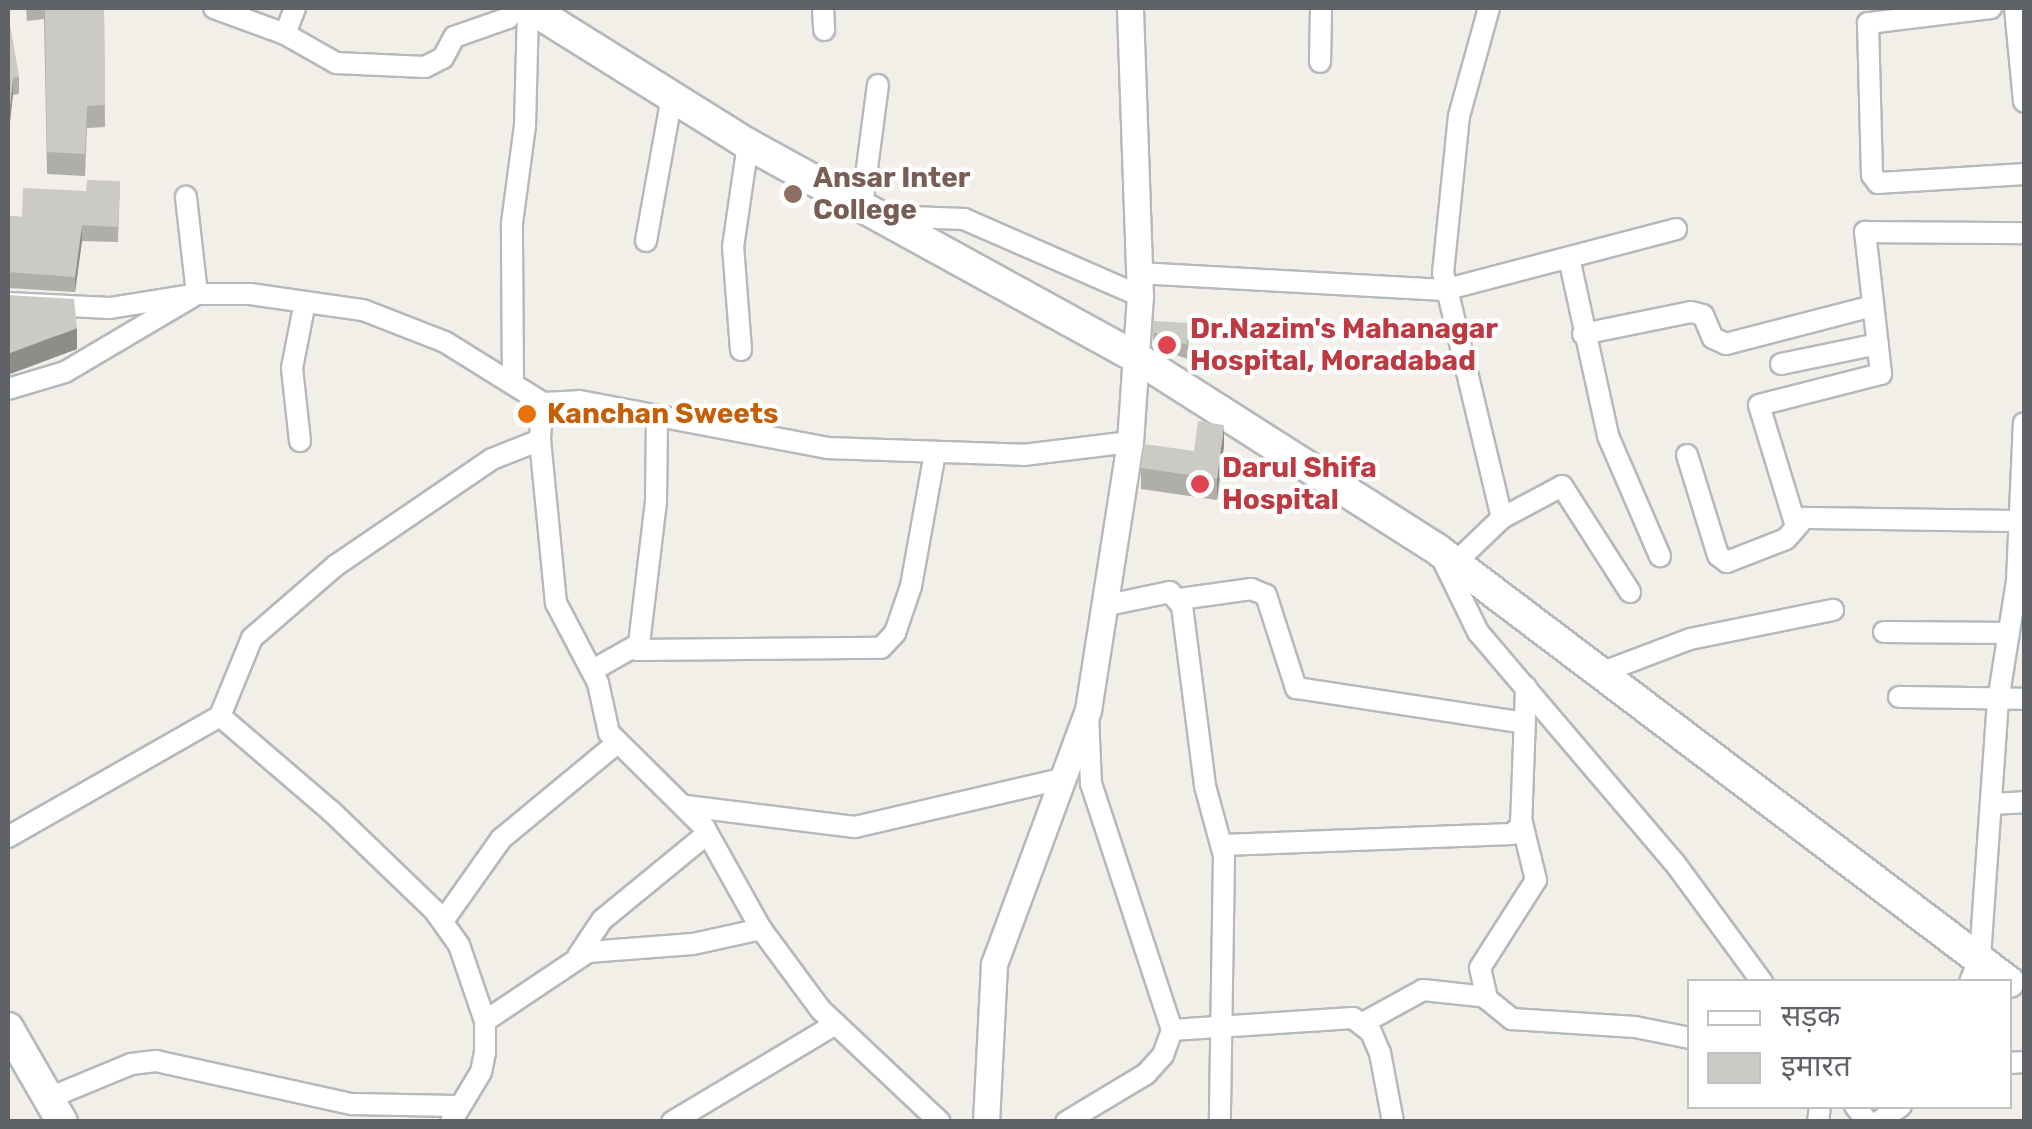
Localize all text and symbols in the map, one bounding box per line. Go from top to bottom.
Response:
place label: Ansar Inter College [813,161,971,227]
marker: Ansar Inter College [782,183,804,205]
place label: Dr.Nazim's Mahanagar Hospital, Moradabad [1190,312,1498,378]
marker: Dr.Nazim's Mahanagar Hospital, Moradabad [1154,332,1180,358]
place label: Kanchan Sweets [547,397,778,431]
marker: Kanchan Sweets [516,403,538,425]
place label: Darul Shifa Hospital [1222,451,1377,517]
marker: Darul Shifa Hospital [1187,471,1213,497]
legend [1687,979,2012,1109]
text: सड़क [1781,998,1840,1034]
text: इमारत [1781,1048,1851,1084]

